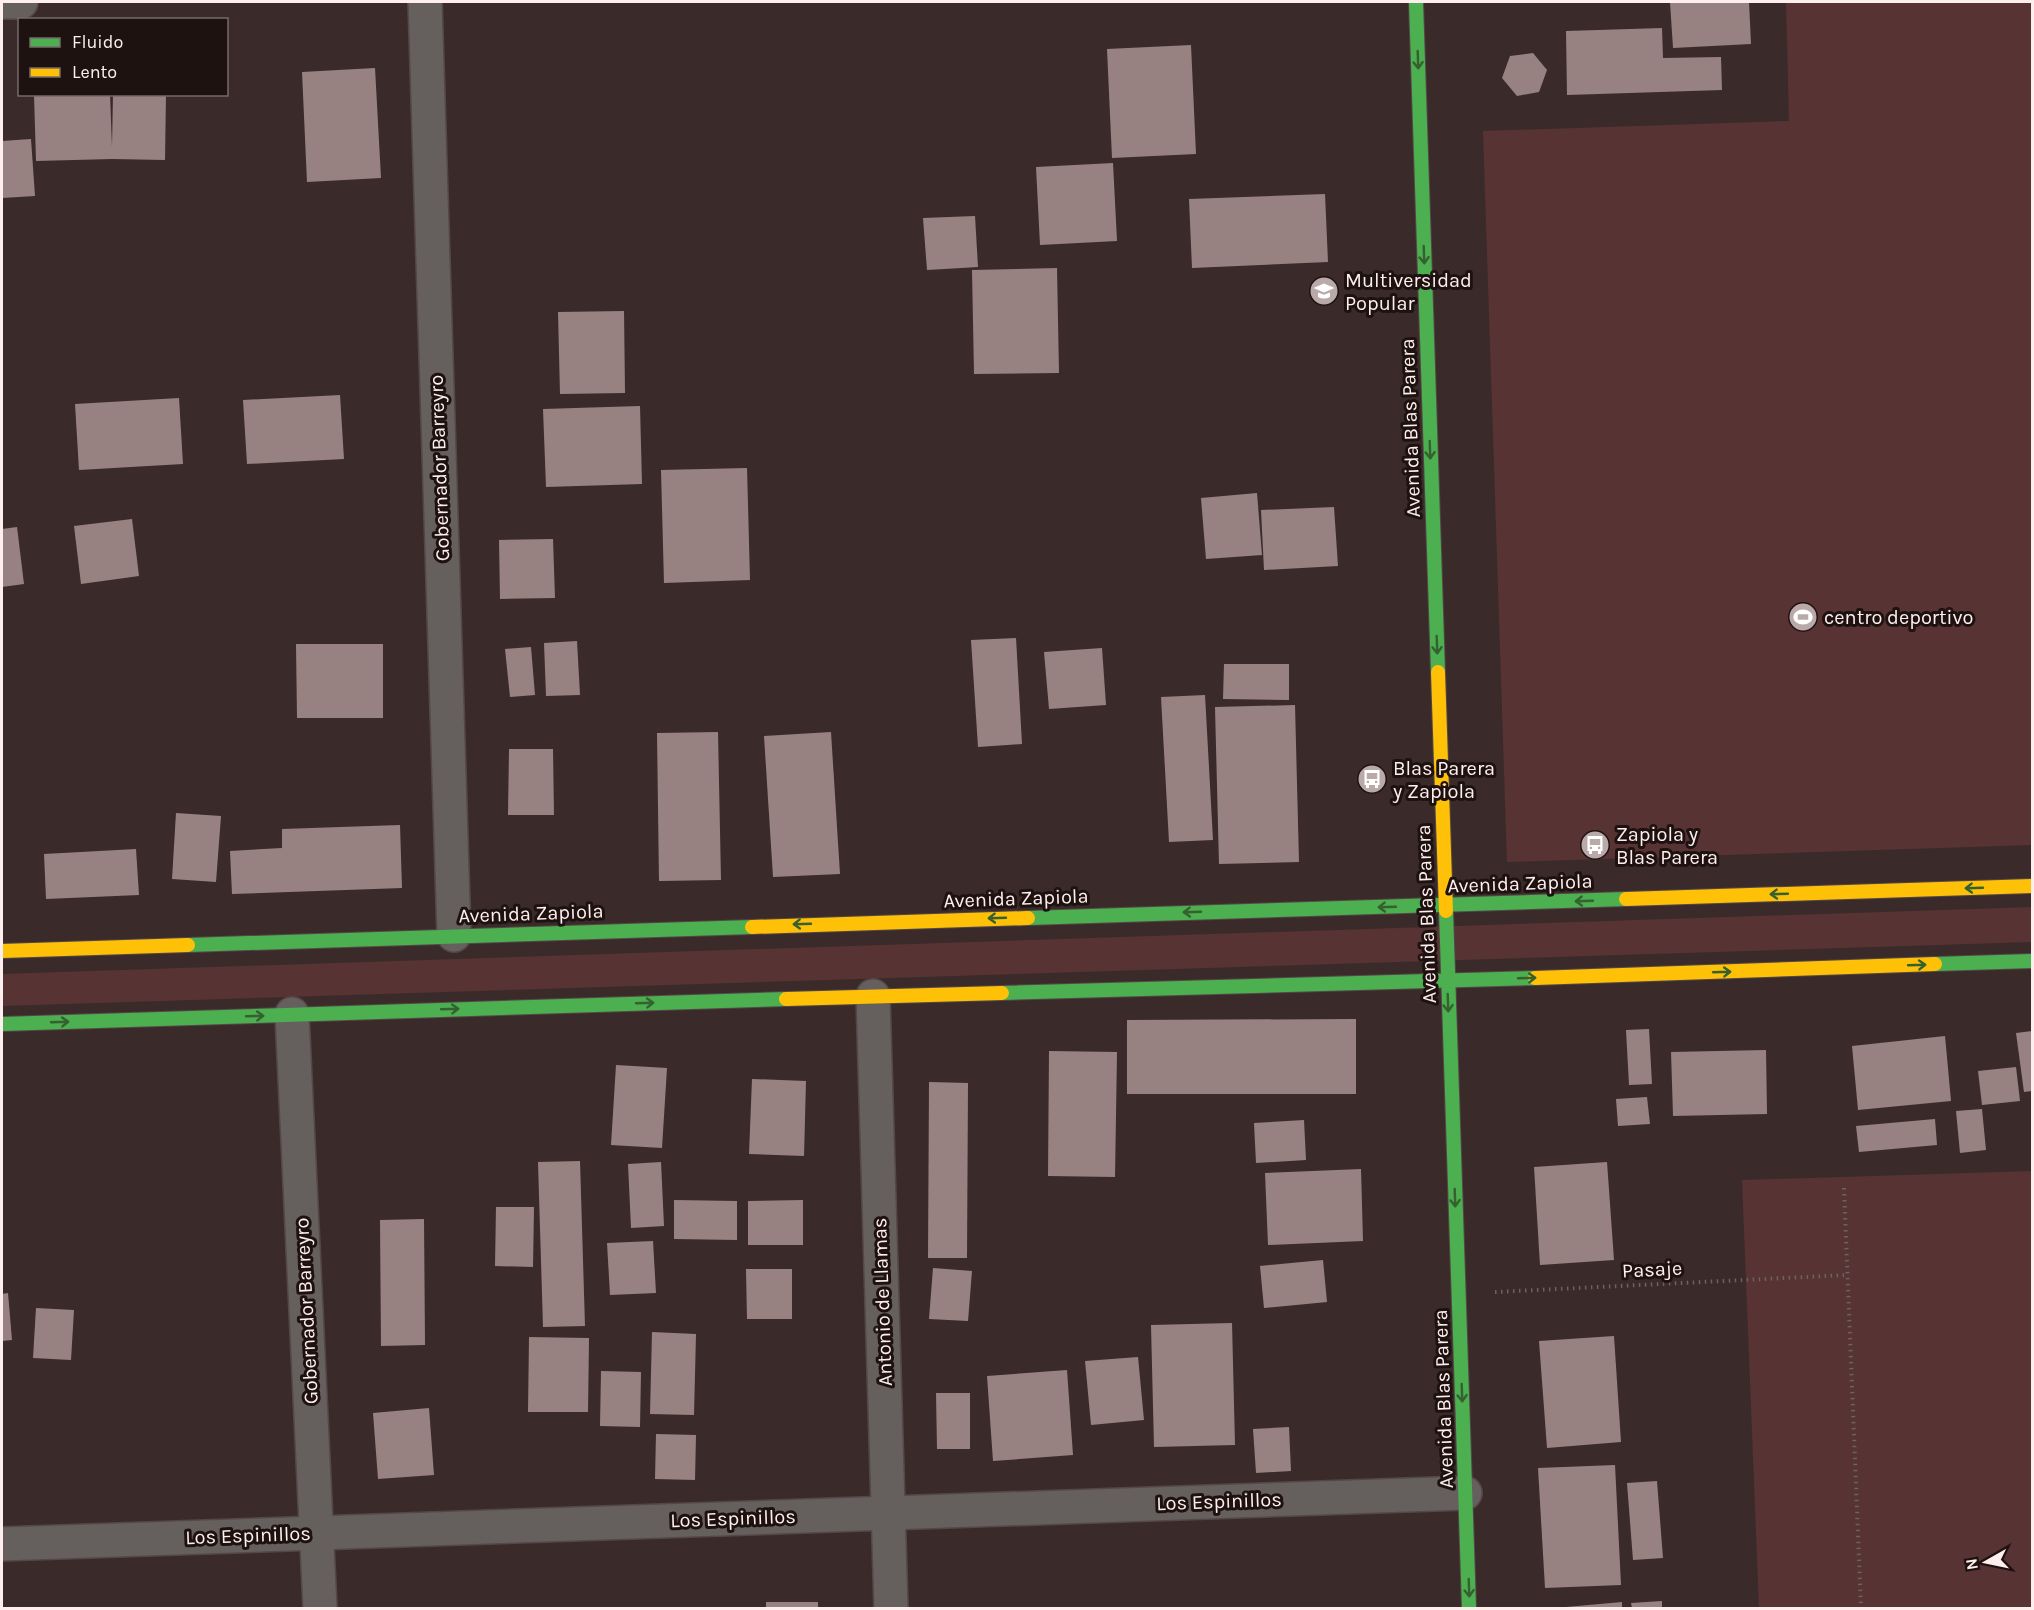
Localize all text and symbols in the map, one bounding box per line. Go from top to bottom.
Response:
legend [18,18,228,96]
text: Fluido [72,31,123,53]
one-way arrow [1412,49,1423,69]
text: Lento [72,61,117,83]
one-way arrow [1418,244,1429,264]
place label: Multiversidad Popular [1345,269,1472,315]
school or university icon: Multiversidad Popular [1308,275,1340,307]
street label: Avenida Blas Parera [1396,338,1425,518]
street label: Gobernador Barreyro [425,374,454,562]
one-way arrow [1425,439,1436,459]
sports icon: centro deportivo [1787,601,1819,633]
place label: centro deportivo [1824,606,1974,629]
one-way arrow [1431,634,1442,654]
place label: Blas Parera y Zapiola [1392,757,1495,803]
bus stop icon: Blas Parera y Zapiola [1356,763,1388,795]
place label: Zapiola y Blas Parera [1616,823,1718,869]
street label: Avenida Blas Parera [1412,824,1441,1004]
bus stop icon: Zapiola y Blas Parera [1579,829,1611,861]
street label: Avenida Zapiola [1447,869,1593,898]
one-way arrow [1965,882,1985,893]
street label: Avenida Zapiola [943,884,1089,913]
one-way arrow [1770,888,1790,900]
one-way arrow [1575,895,1595,906]
street label: Avenida Zapiola [458,899,604,928]
one-way arrow [1377,901,1397,912]
one-way arrow [1182,907,1202,918]
one-way arrow [987,912,1007,924]
one-way arrow [792,918,812,930]
one-way arrow [1906,960,1926,971]
one-way arrow [1712,966,1732,978]
one-way arrow [1517,973,1537,984]
one-way arrow [1443,993,1454,1013]
one-way arrow [634,997,654,1009]
one-way arrow [439,1004,459,1015]
one-way arrow [244,1010,264,1021]
one-way arrow [49,1016,69,1027]
one-way arrow [1449,1188,1461,1208]
street label: Gobernador Barreyro [290,1217,323,1405]
street label: Antonio de Llamas [868,1217,897,1387]
street label: Pasaje [1621,1256,1683,1283]
street label: Avenida Blas Parera [1429,1309,1458,1489]
one-way arrow [1456,1383,1467,1403]
street label: Los Espinillos [1156,1488,1282,1515]
street label: Los Espinillos [670,1505,796,1532]
street label: Los Espinillos [185,1522,311,1549]
north arrow [1956,1532,2016,1592]
text: N [1961,1557,1982,1571]
one-way arrow [1463,1577,1474,1597]

